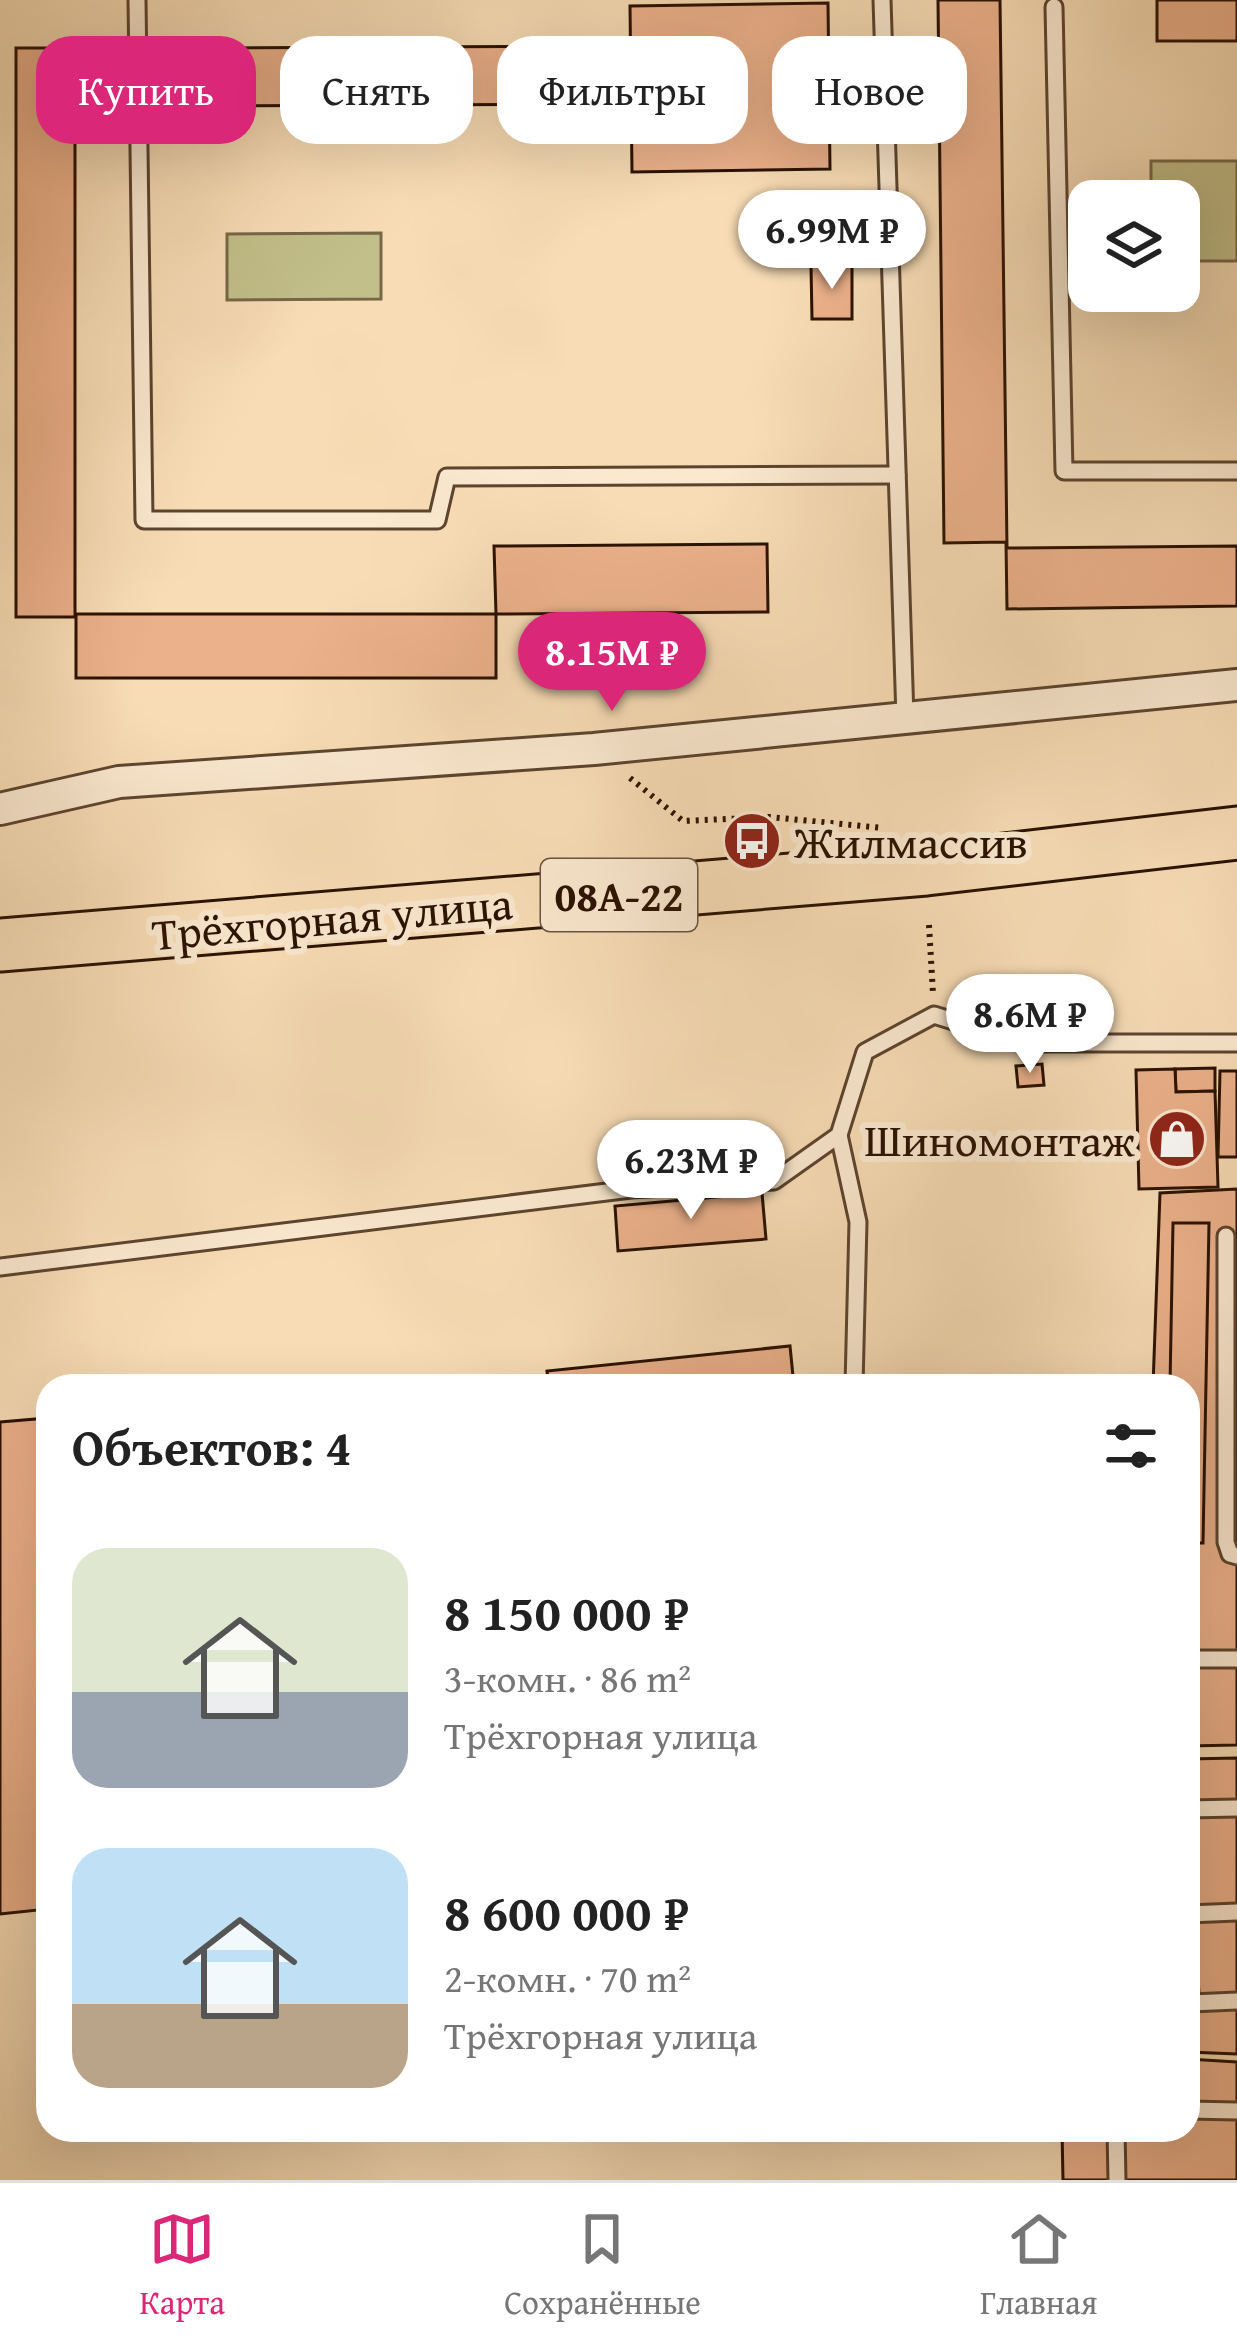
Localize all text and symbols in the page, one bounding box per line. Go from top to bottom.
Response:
chip: Купить [36,36,256,144]
chip: Снять [280,36,473,144]
chip: Фильтры [497,36,748,144]
chip: Новое [772,36,967,144]
map controls [1068,180,1200,312]
button: layers [1068,180,1200,312]
pin: 6.99M ₽ [721,190,943,292]
text: 6.99M ₽ [765,200,899,257]
pin: 8.15M ₽ [501,612,723,714]
text: 8.15M ₽ [545,622,679,679]
place label: Жилмассив [793,809,1028,874]
bus stop icon: Жилмассив [721,810,783,872]
road number: 08А-22 [541,859,697,931]
street label: Трёхгорная улица [149,870,515,966]
pin: 8.6M ₽ [932,974,1128,1076]
text: 8.6M ₽ [973,984,1087,1041]
place label: Шиномонтаж [864,1107,1135,1172]
shop icon: Шиномонтаж [1146,1108,1208,1170]
pin: 6.23M ₽ [580,1120,802,1222]
text: 6.23M ₽ [624,1130,758,1187]
text: Объектов: 4 [72,1409,352,1484]
icon: filters [1098,1413,1164,1479]
text: 8 150 000 ₽ [444,1574,689,1649]
icon: home [168,1596,312,1740]
text: 3-комн. · 86 m² [444,1649,691,1706]
text: Трёхгорная улица [444,1706,757,1763]
text: 8 600 000 ₽ [444,1874,689,1949]
icon: home [168,1896,312,2040]
text: 2-комн. · 70 m² [444,1949,691,2006]
text: Трёхгорная улица [444,2006,757,2063]
tab: Карта [140,2206,225,2326]
tab: Сохранённые [504,2206,701,2326]
tab: Главная [980,2206,1097,2326]

